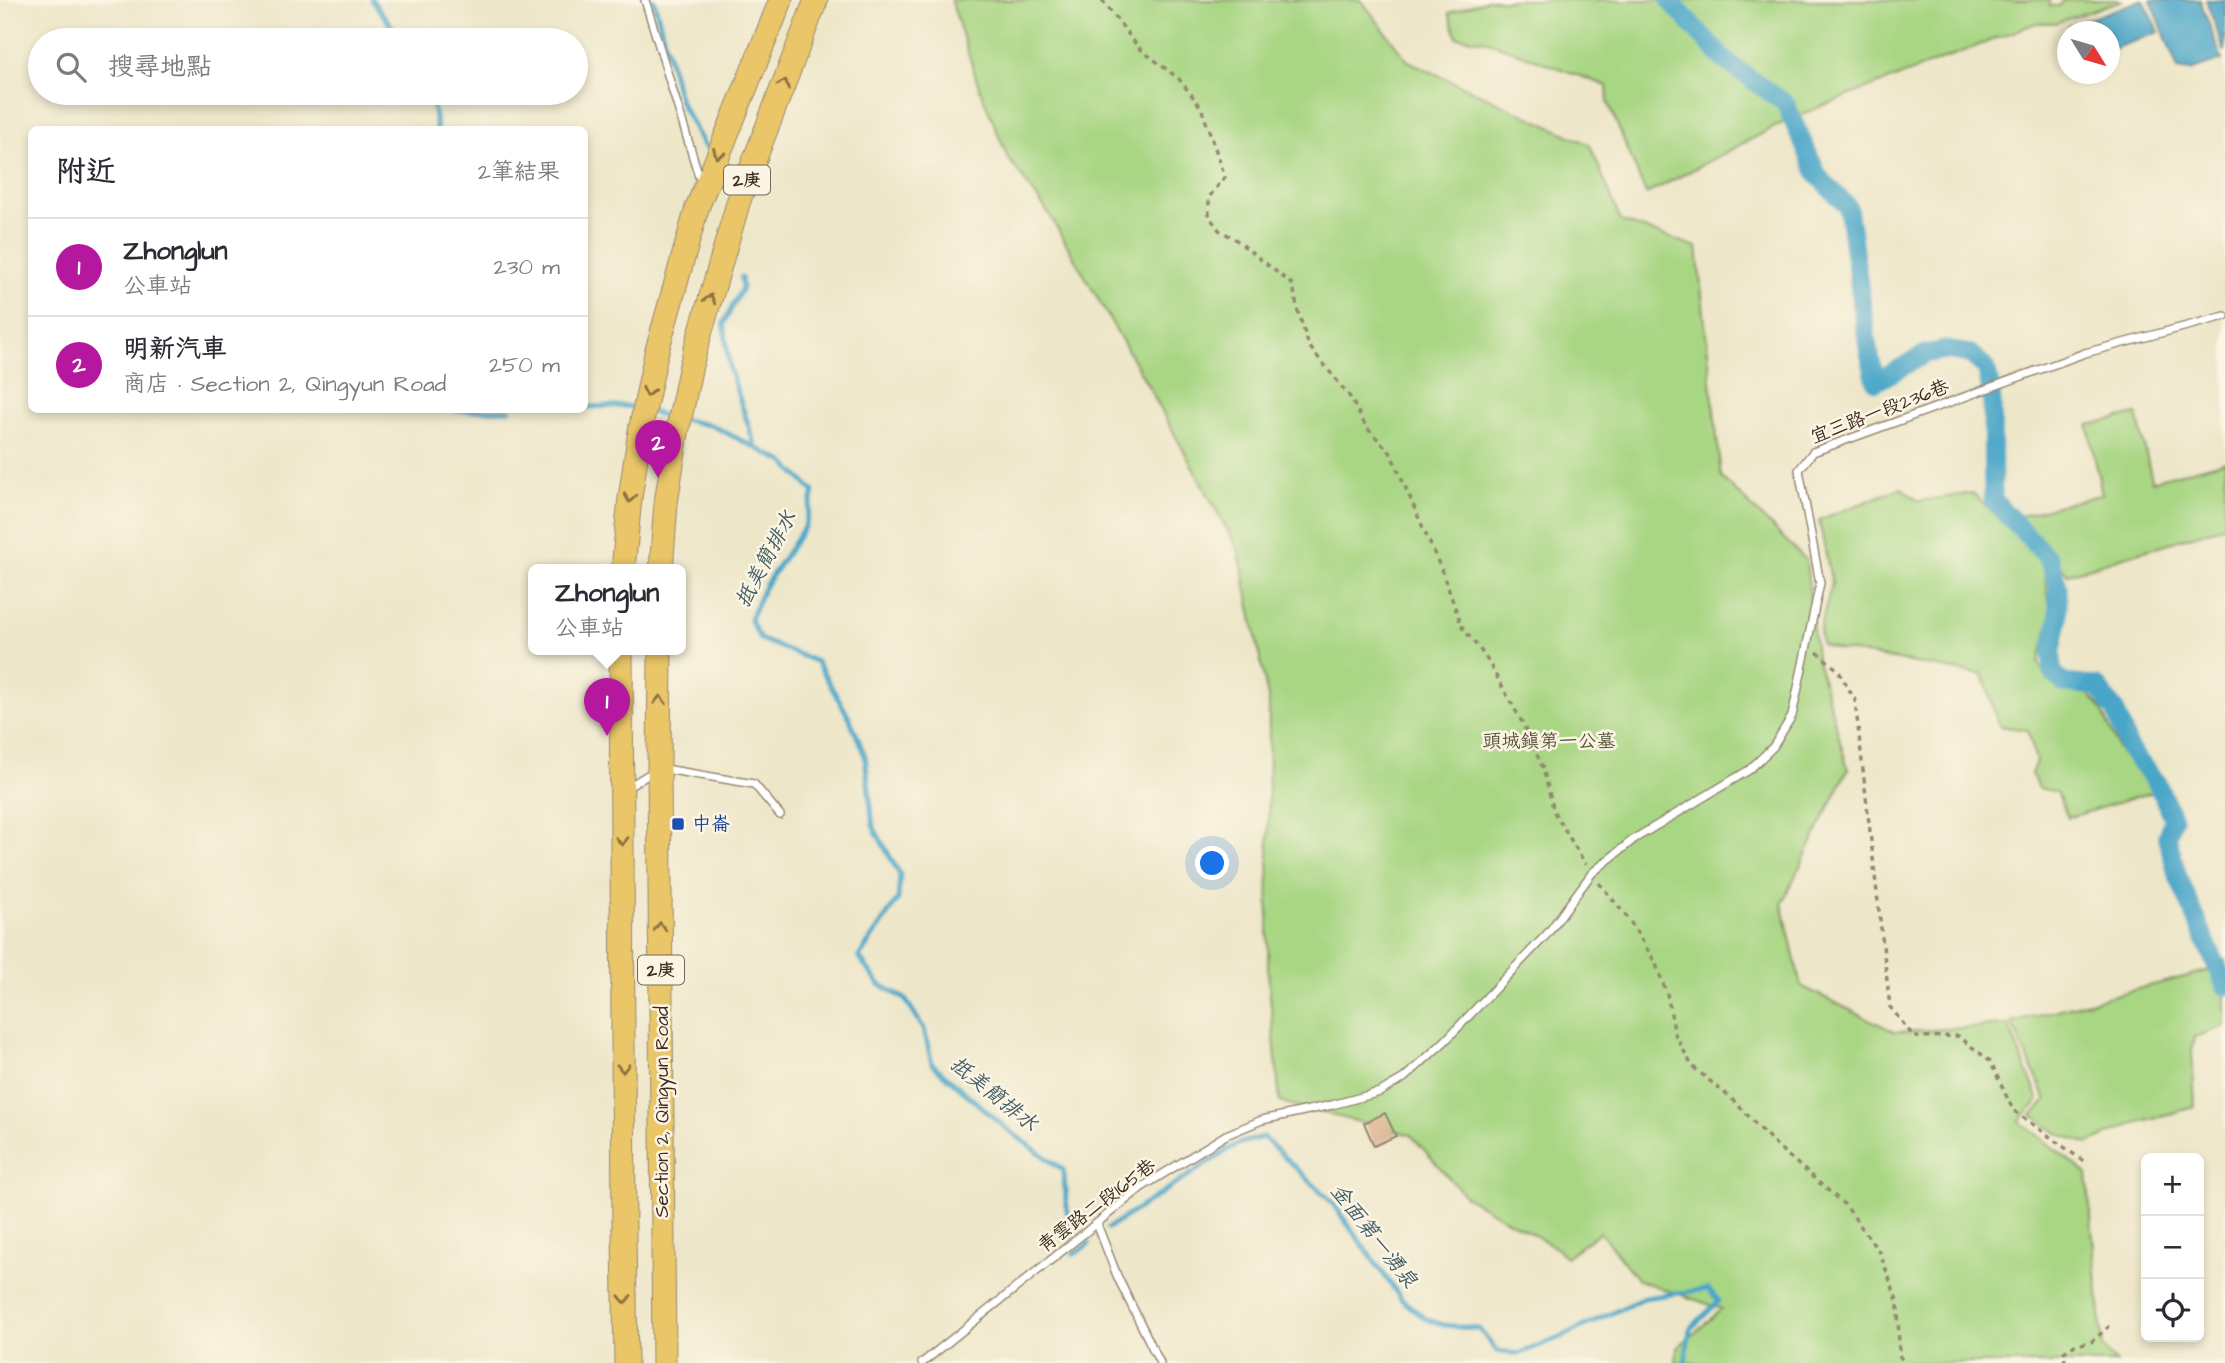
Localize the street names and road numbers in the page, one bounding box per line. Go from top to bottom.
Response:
road number: 2庚 [724,166,770,195]
street label: 宜三路一段236巷 [1807,373,1953,451]
road number: 2庚 [638,956,684,985]
street label: Section 2, Qingyun Road [649,1006,677,1218]
street label: 青雲路二段165巷 [1032,1153,1162,1259]

